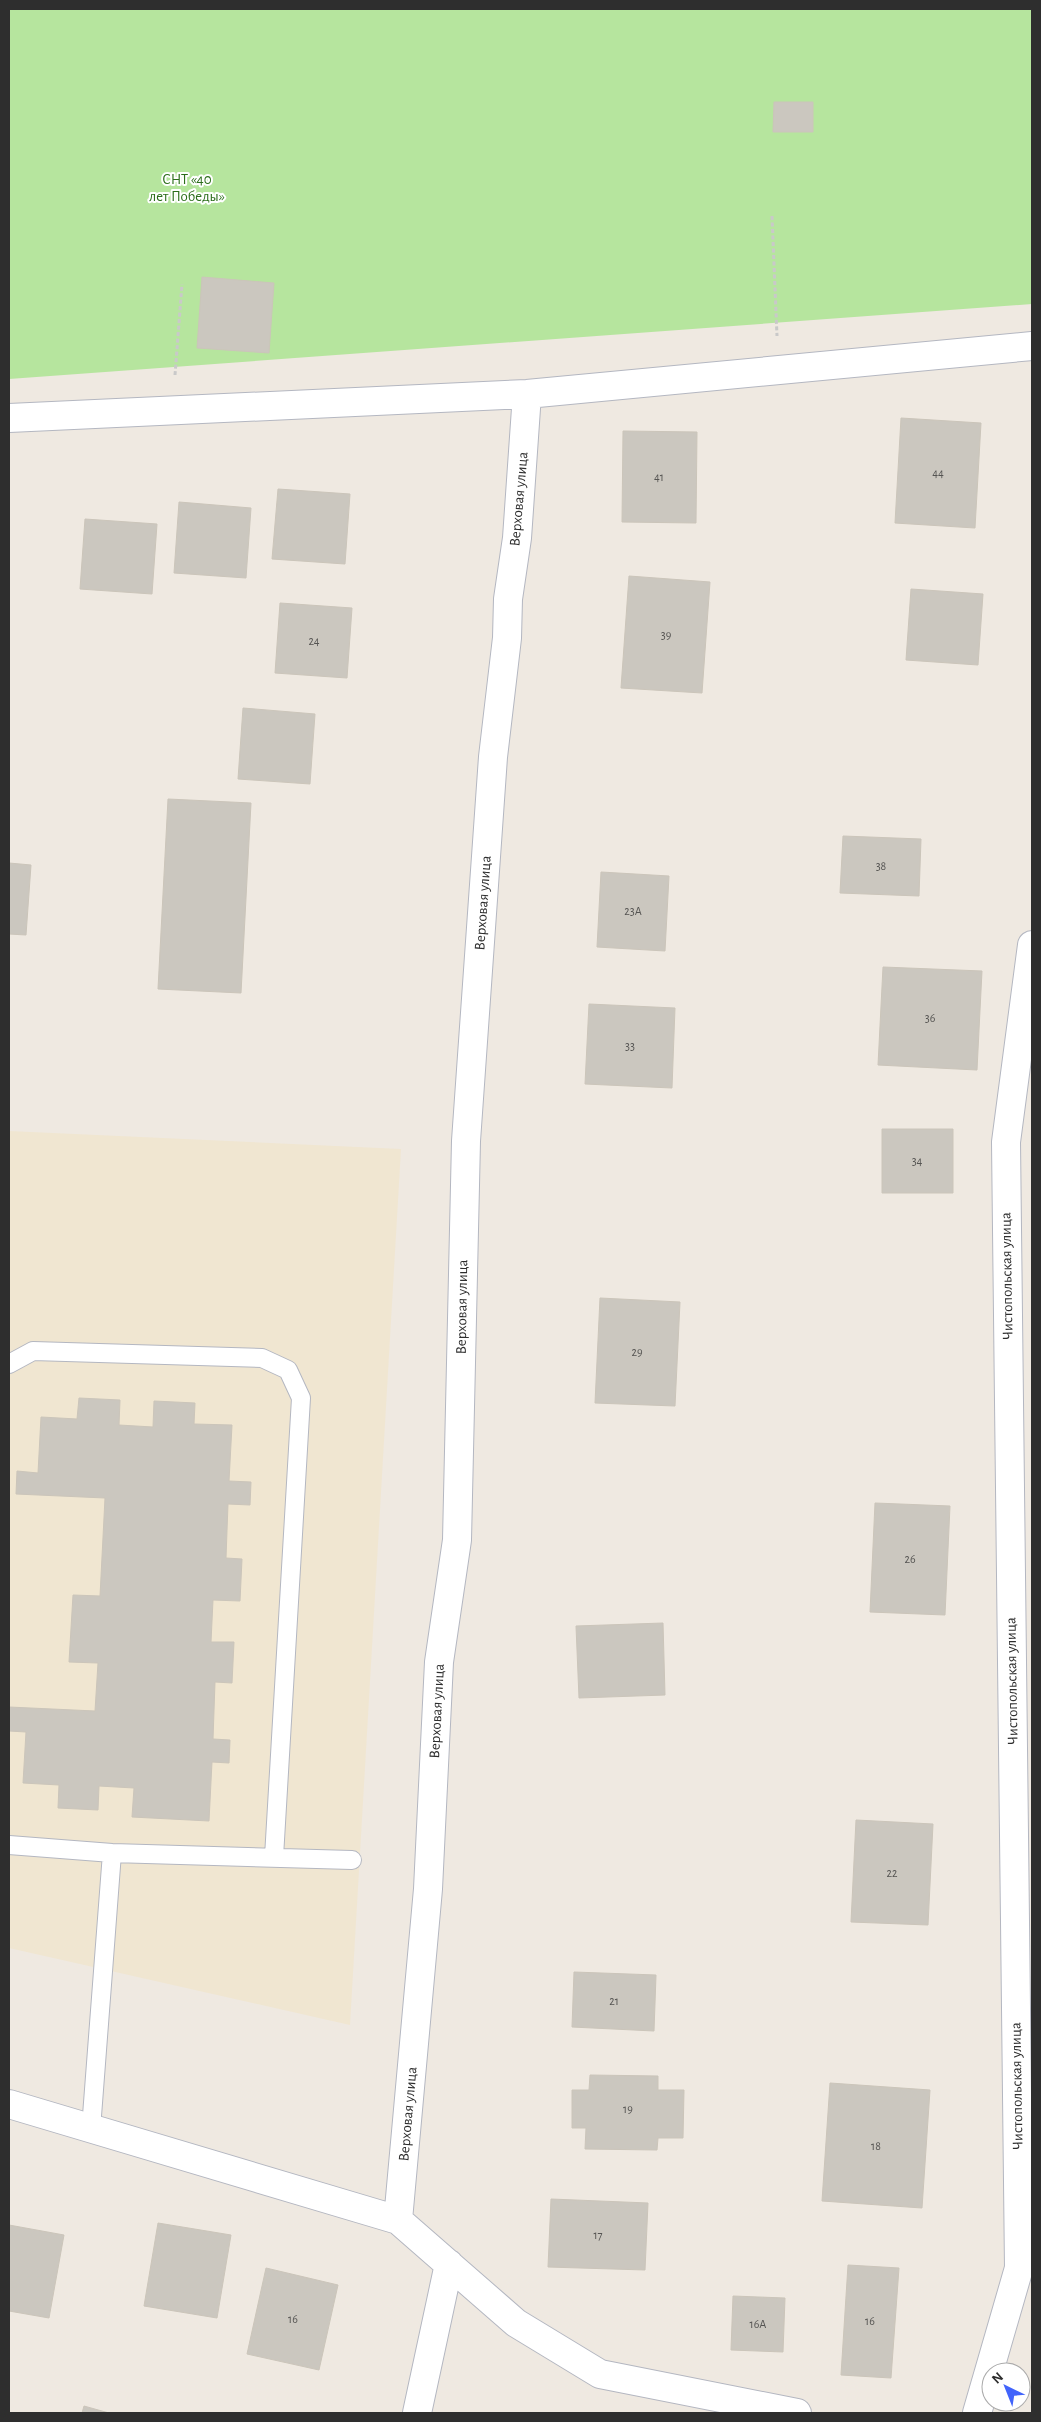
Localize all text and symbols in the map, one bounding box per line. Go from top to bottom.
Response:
park label: СНТ «40 лет Победы» [149,172,225,204]
street label: Верховая улица [507,451,531,547]
house number: 44 [932,467,944,479]
house number: 41 [654,471,664,483]
house number: 39 [661,629,672,641]
house number: 24 [308,635,320,647]
street label: Верховая улица [472,855,494,951]
house number: 38 [876,860,887,872]
house number: 23А [624,905,642,917]
house number: 36 [925,1012,936,1024]
house number: 33 [625,1040,635,1052]
house number: 34 [912,1155,923,1167]
street label: Чистопольская улица [998,1212,1016,1340]
street label: Верховая улица [454,1259,470,1355]
house number: 29 [631,1346,643,1358]
house number: 26 [904,1553,916,1565]
street label: Чистопольская улица [1003,1617,1021,1745]
street label: Верховая улица [427,1663,447,1759]
house number: 22 [887,1867,898,1879]
house number: 21 [609,1995,619,2007]
street label: Чистопольская улица [1008,2022,1026,2150]
street label: Верховая улица [396,2066,420,2162]
house number: 19 [623,2103,633,2115]
house number: 18 [871,2140,881,2152]
house number: 17 [593,2229,603,2241]
house number: 16 [288,2313,298,2325]
house number: 16 [865,2315,875,2327]
house number: 16А [750,2318,766,2330]
north arrow [981,2362,1031,2412]
text: N [989,2370,1006,2387]

